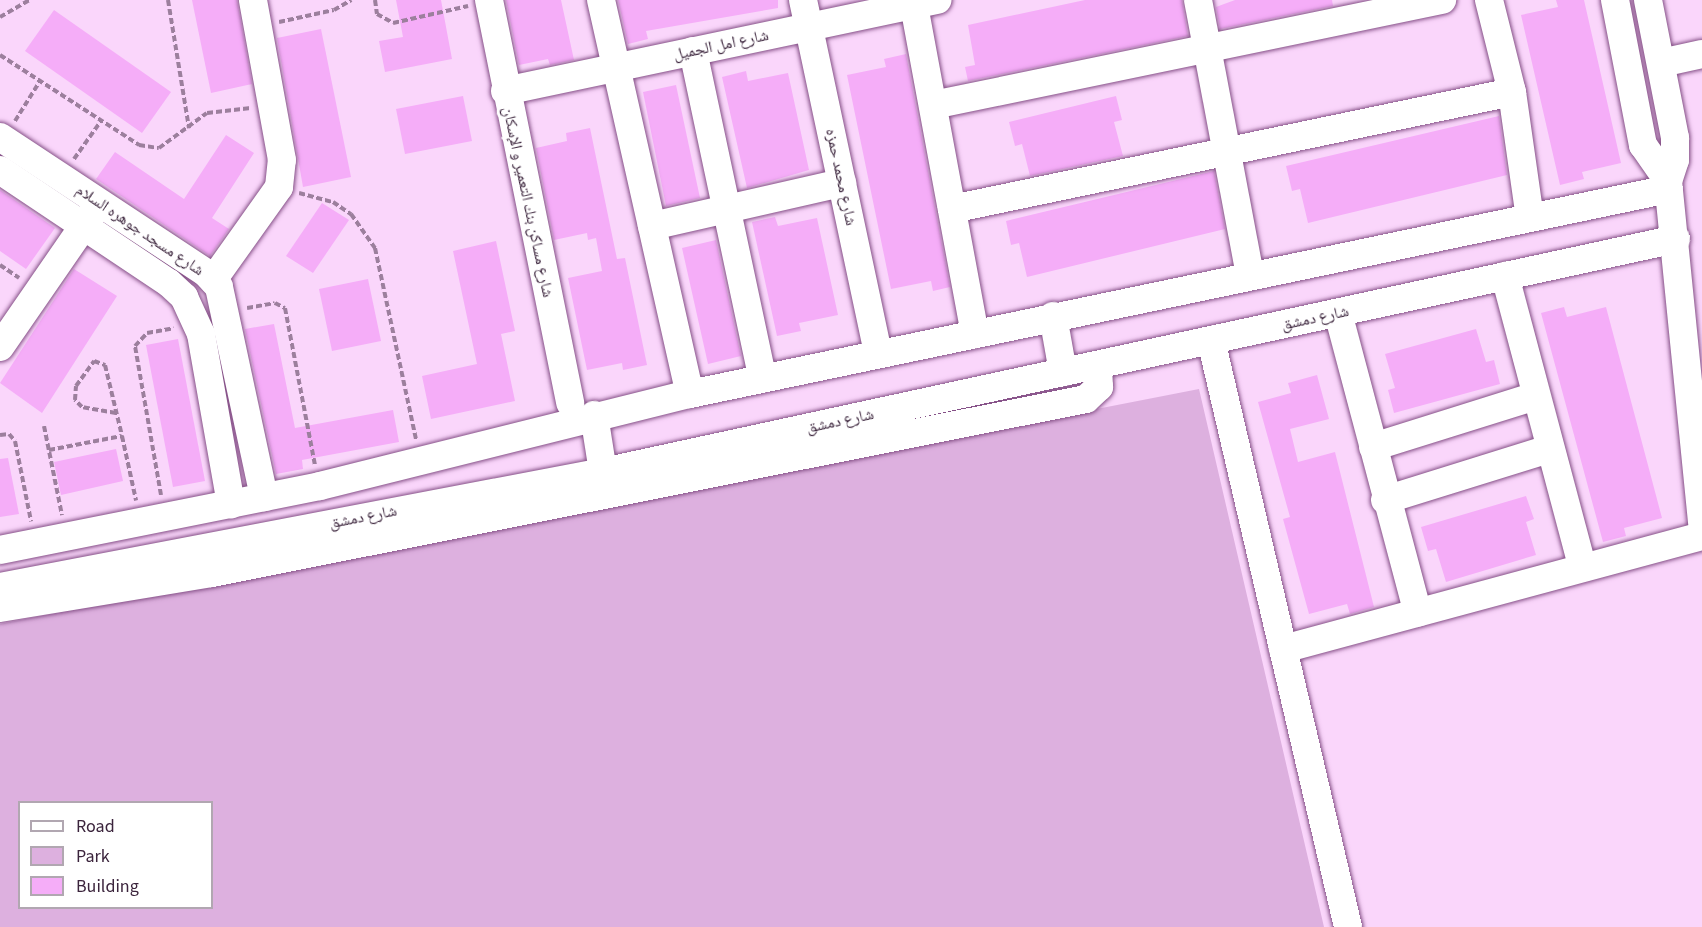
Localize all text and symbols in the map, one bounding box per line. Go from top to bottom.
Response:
street label: شارع امل الجميل [672,26,770,64]
street label: شارع مساكن بنك التعمير و الإسكان [498,105,558,299]
street label: شارع محمد حمزه [821,127,861,227]
street label: شارع مسجد جوهره السلام [72,180,208,280]
street label: شارع دمشق [1280,301,1350,335]
street label: شارع دمشق [805,404,875,438]
street label: شارع دمشق [328,501,398,533]
legend [18,801,213,909]
text: Road [76,814,115,839]
text: Park [76,844,110,869]
text: Building [76,874,139,899]

